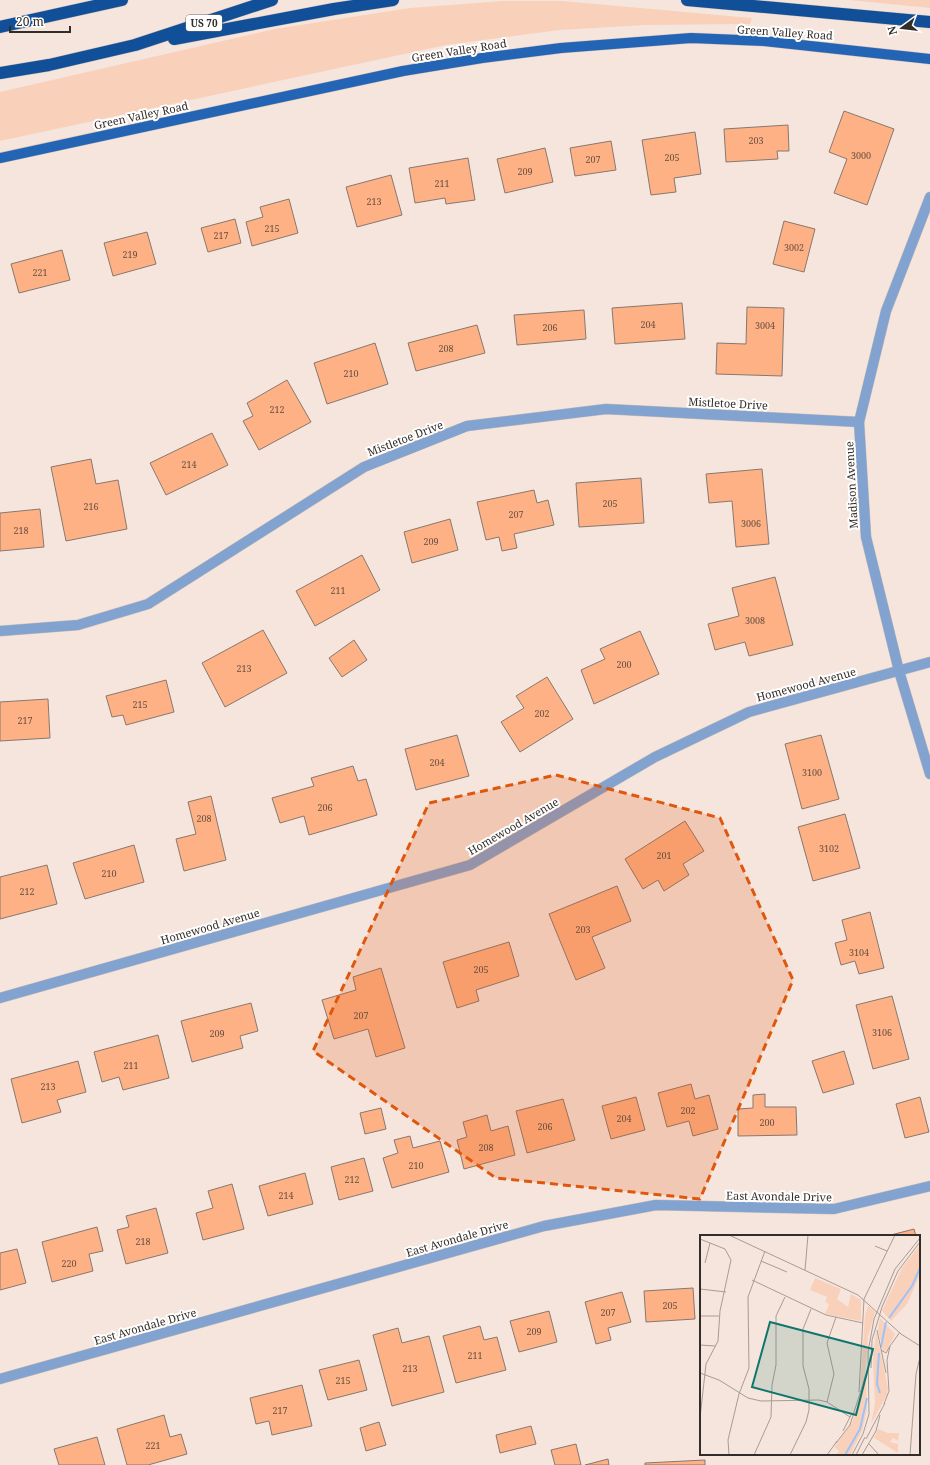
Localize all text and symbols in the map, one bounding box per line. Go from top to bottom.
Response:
scale bar [10,8,70,34]
north arrow [882,8,922,48]
text: 20 m [16,13,44,30]
road number: US 70 [186,15,222,31]
street label: Green Valley Road [737,21,834,43]
text: N [883,24,900,37]
street label: Green Valley Road [410,35,508,65]
street label: Green Valley Road [92,98,190,132]
house number: 203 [748,134,764,147]
house number: 3000 [851,149,871,162]
house number: 205 [664,151,680,164]
house number: 207 [585,153,601,166]
house number: 209 [517,165,533,178]
house number: 211 [434,177,450,190]
house number: 213 [366,195,382,208]
house number: 215 [264,222,280,235]
house number: 217 [213,229,229,242]
house number: 3002 [784,241,804,254]
house number: 219 [122,248,138,261]
house number: 221 [32,266,48,279]
house number: 204 [640,318,656,331]
house number: 3004 [755,319,775,332]
house number: 206 [542,321,558,334]
house number: 208 [438,342,454,355]
house number: 210 [343,367,359,380]
street label: Mistletoe Drive [688,393,768,413]
house number: 212 [269,403,285,416]
street label: Mistletoe Drive [365,417,445,459]
street label: Madison Avenue [841,441,861,529]
house number: 214 [181,458,197,471]
house number: 205 [602,497,618,510]
house number: 216 [83,500,99,513]
house number: 207 [508,508,524,521]
house number: 3006 [741,517,761,530]
house number: 218 [13,524,29,537]
house number: 209 [423,535,439,548]
house number: 211 [330,584,346,597]
house number: 3008 [745,614,765,627]
house number: 200 [616,658,632,671]
house number: 213 [236,662,252,675]
street label: Homewood Avenue [755,663,858,705]
house number: 215 [132,698,148,711]
house number: 202 [534,707,550,720]
house number: 217 [17,714,33,727]
house number: 204 [429,756,445,769]
house number: 3100 [802,766,822,779]
street label: Homewood Avenue [465,794,561,858]
house number: 206 [317,801,333,814]
house number: 208 [196,812,212,825]
house number: 3102 [819,842,839,855]
house number: 201 [656,849,672,862]
house number: 210 [101,867,117,880]
house number: 212 [19,885,35,898]
street label: Homewood Avenue [159,905,261,947]
house number: 203 [575,923,591,936]
house number: 3104 [849,946,869,959]
house number: 205 [473,963,489,976]
house number: 207 [353,1009,369,1022]
house number: 3106 [872,1026,892,1039]
house number: 209 [209,1027,225,1040]
house number: 211 [123,1059,139,1072]
house number: 213 [40,1080,56,1093]
house number: 202 [680,1104,696,1117]
house number: 204 [616,1112,632,1125]
house number: 200 [759,1116,775,1129]
house number: 206 [537,1120,553,1133]
house number: 208 [478,1141,494,1154]
house number: 210 [408,1159,424,1172]
house number: 212 [344,1173,360,1186]
street label: East Avondale Drive [726,1188,832,1204]
house number: 214 [278,1189,294,1202]
street label: East Avondale Drive [404,1216,510,1260]
house number: 218 [135,1235,151,1248]
inset map [700,1235,920,1455]
house number: 220 [61,1257,77,1270]
house number: 205 [662,1299,678,1312]
street label: East Avondale Drive [92,1304,198,1348]
house number: 207 [600,1306,616,1319]
house number: 209 [526,1325,542,1338]
house number: 211 [467,1349,483,1362]
house number: 213 [402,1362,418,1375]
house number: 215 [335,1374,351,1387]
house number: 217 [272,1404,288,1417]
house number: 221 [145,1439,161,1452]

